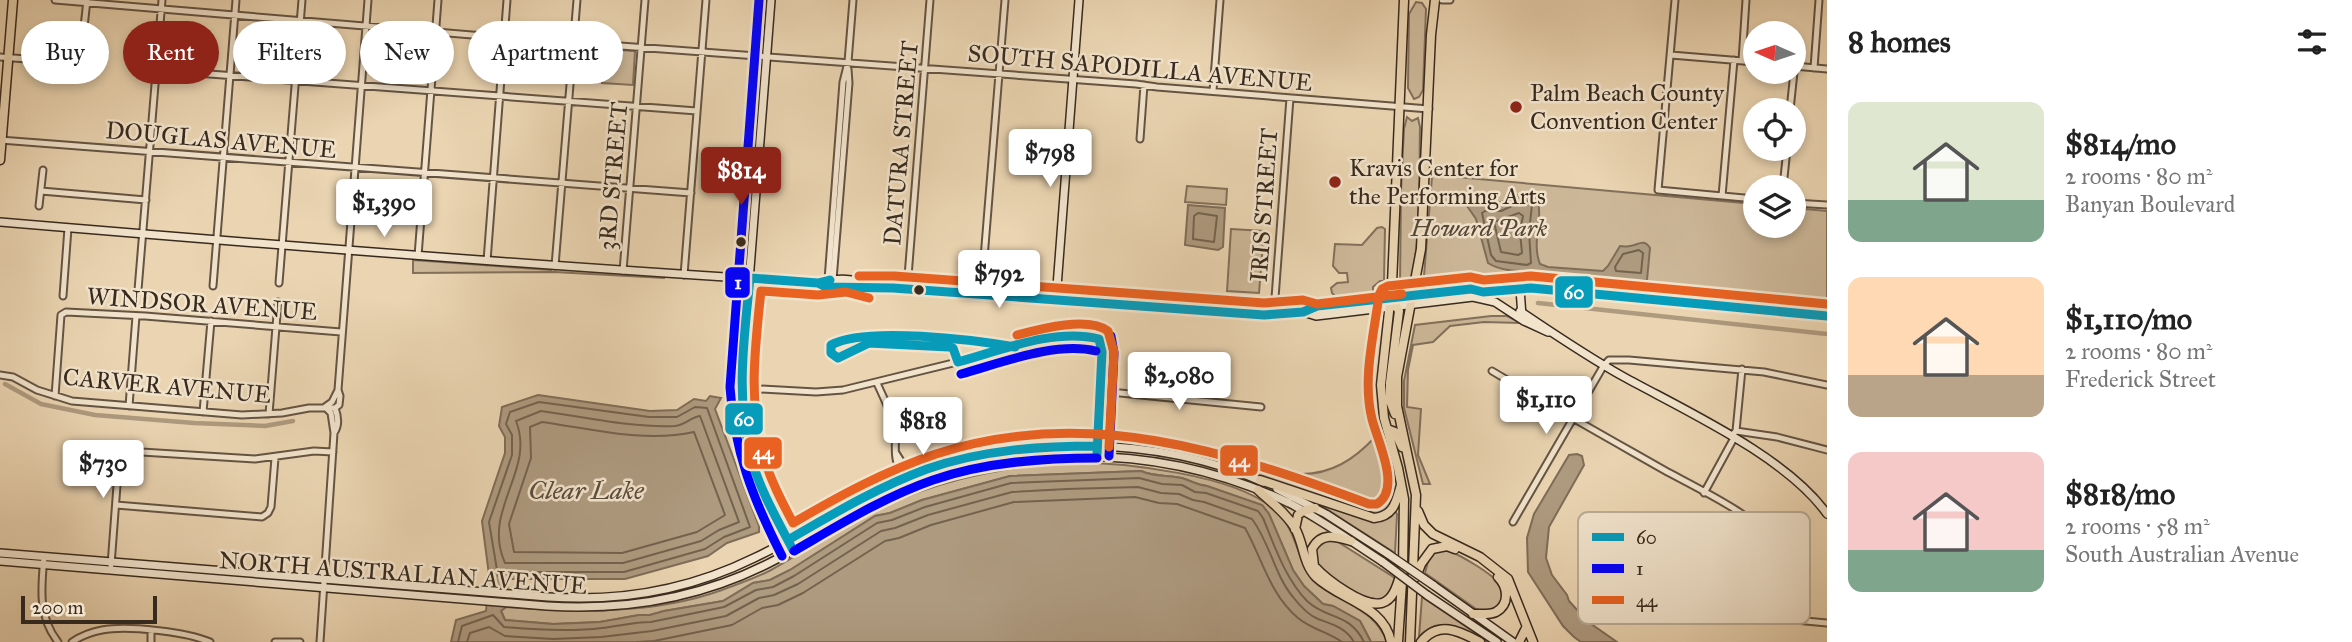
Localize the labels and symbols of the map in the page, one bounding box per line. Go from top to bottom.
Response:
north arrow [1743,21,1806,84]
street label: SOUTH SAPODILLA AVENUE [966,38,1314,98]
street label: DATURA STREET [877,39,925,247]
place label: Palm Beach County Convention Center [1530,78,1725,136]
marker: Palm Beach County Convention Center [1508,99,1524,115]
street label: 3RD STREET [592,101,634,251]
street label: DOUGLAS AVENUE [104,115,338,165]
street label: IRIS STREET [1244,127,1284,283]
pin: $798 [1009,130,1091,189]
pin: $814 [700,148,782,207]
place label: Kravis Center for the Performing Arts [1349,153,1546,211]
marker: Kravis Center for the Performing Arts [1327,174,1343,190]
pin: $1,390 [327,180,441,239]
park label: Howard Park [1410,213,1548,243]
unlabelled marker [734,235,748,249]
pin: $792 [958,250,1040,310]
line badge: 1 [724,266,751,299]
text: 1 [734,271,742,294]
line badge: 60 [1554,275,1594,309]
street label: WINDSOR AVENUE [86,281,318,327]
text: 60 [1564,281,1584,304]
unlabelled marker [912,283,926,297]
pin: $2,080 [1122,352,1236,412]
street label: CARVER AVENUE [62,362,272,410]
pin: $1,110 [1489,376,1603,436]
pin: $818 [882,398,964,457]
line badge: 60 [724,402,764,436]
text: 60 [734,408,754,431]
line badge: 44 [743,436,783,470]
pin: $730 [62,440,144,500]
text: 44 [752,441,775,465]
line badge: 44 [1219,444,1259,477]
text: 44 [1228,449,1251,473]
water label: Clear Lake [528,474,645,506]
legend [1578,512,1810,624]
text: 60 [1636,526,1657,549]
street label: NORTH AUSTRALIAN AVENUE [218,545,588,601]
text: 1 [1636,557,1644,580]
text: 44 [1636,589,1658,612]
scale bar [21,593,158,625]

